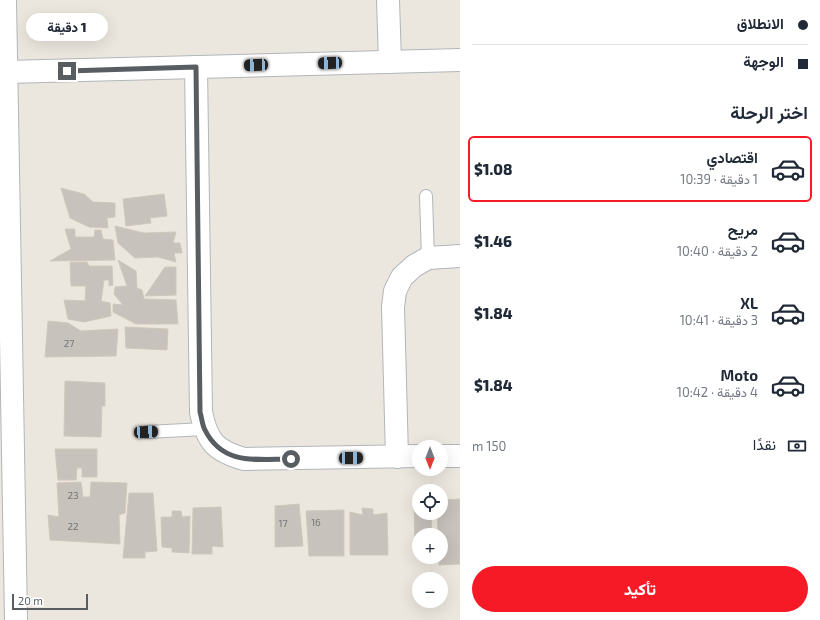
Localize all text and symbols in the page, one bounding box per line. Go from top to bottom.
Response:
callout: 1 دقيقة [26,13,108,41]
text: الانطلاق [737,14,784,32]
text: 1 دقيقة [47,19,87,35]
text: الوجهة [743,52,784,70]
car [318,57,342,69]
car [244,59,268,71]
route end [58,62,76,80]
text: اختر الرحلة [730,101,808,123]
text: اقتصادي [706,148,758,166]
icon: car [770,151,806,187]
text: $1.08 [474,160,513,178]
text: 1 دقيقة · 10:39 [680,171,758,187]
text: مريح [728,220,758,238]
icon: car [770,223,806,259]
text: $1.46 [474,232,512,250]
text: 2 دقيقة · 10:40 [677,243,758,259]
text: XL [740,294,758,312]
icon: car [770,295,806,331]
text: $1.84 [474,304,513,322]
text: 3 دقيقة · 10:41 [680,312,758,328]
house number: 27 [64,337,74,349]
text: Moto [720,366,758,384]
icon: car [770,367,806,403]
text: $1.84 [474,376,513,394]
text: 4 دقيقة · 10:42 [677,384,758,400]
car [134,425,158,439]
text: نقدًا [753,435,776,453]
icon: cash [786,435,808,457]
text: 150 m [472,438,506,454]
north arrow [412,440,448,476]
map controls [412,440,448,608]
route start [282,450,300,468]
car [339,452,363,464]
button: locate [412,484,448,520]
house number: 23 [67,489,79,501]
house number: 16 [311,516,321,528]
house number: 17 [278,517,288,529]
house number: 22 [67,520,79,532]
button: + [412,528,448,564]
button: تأكيد [472,566,808,612]
button: − [412,572,448,608]
scale bar [12,592,88,611]
text: 20 m [18,594,43,607]

